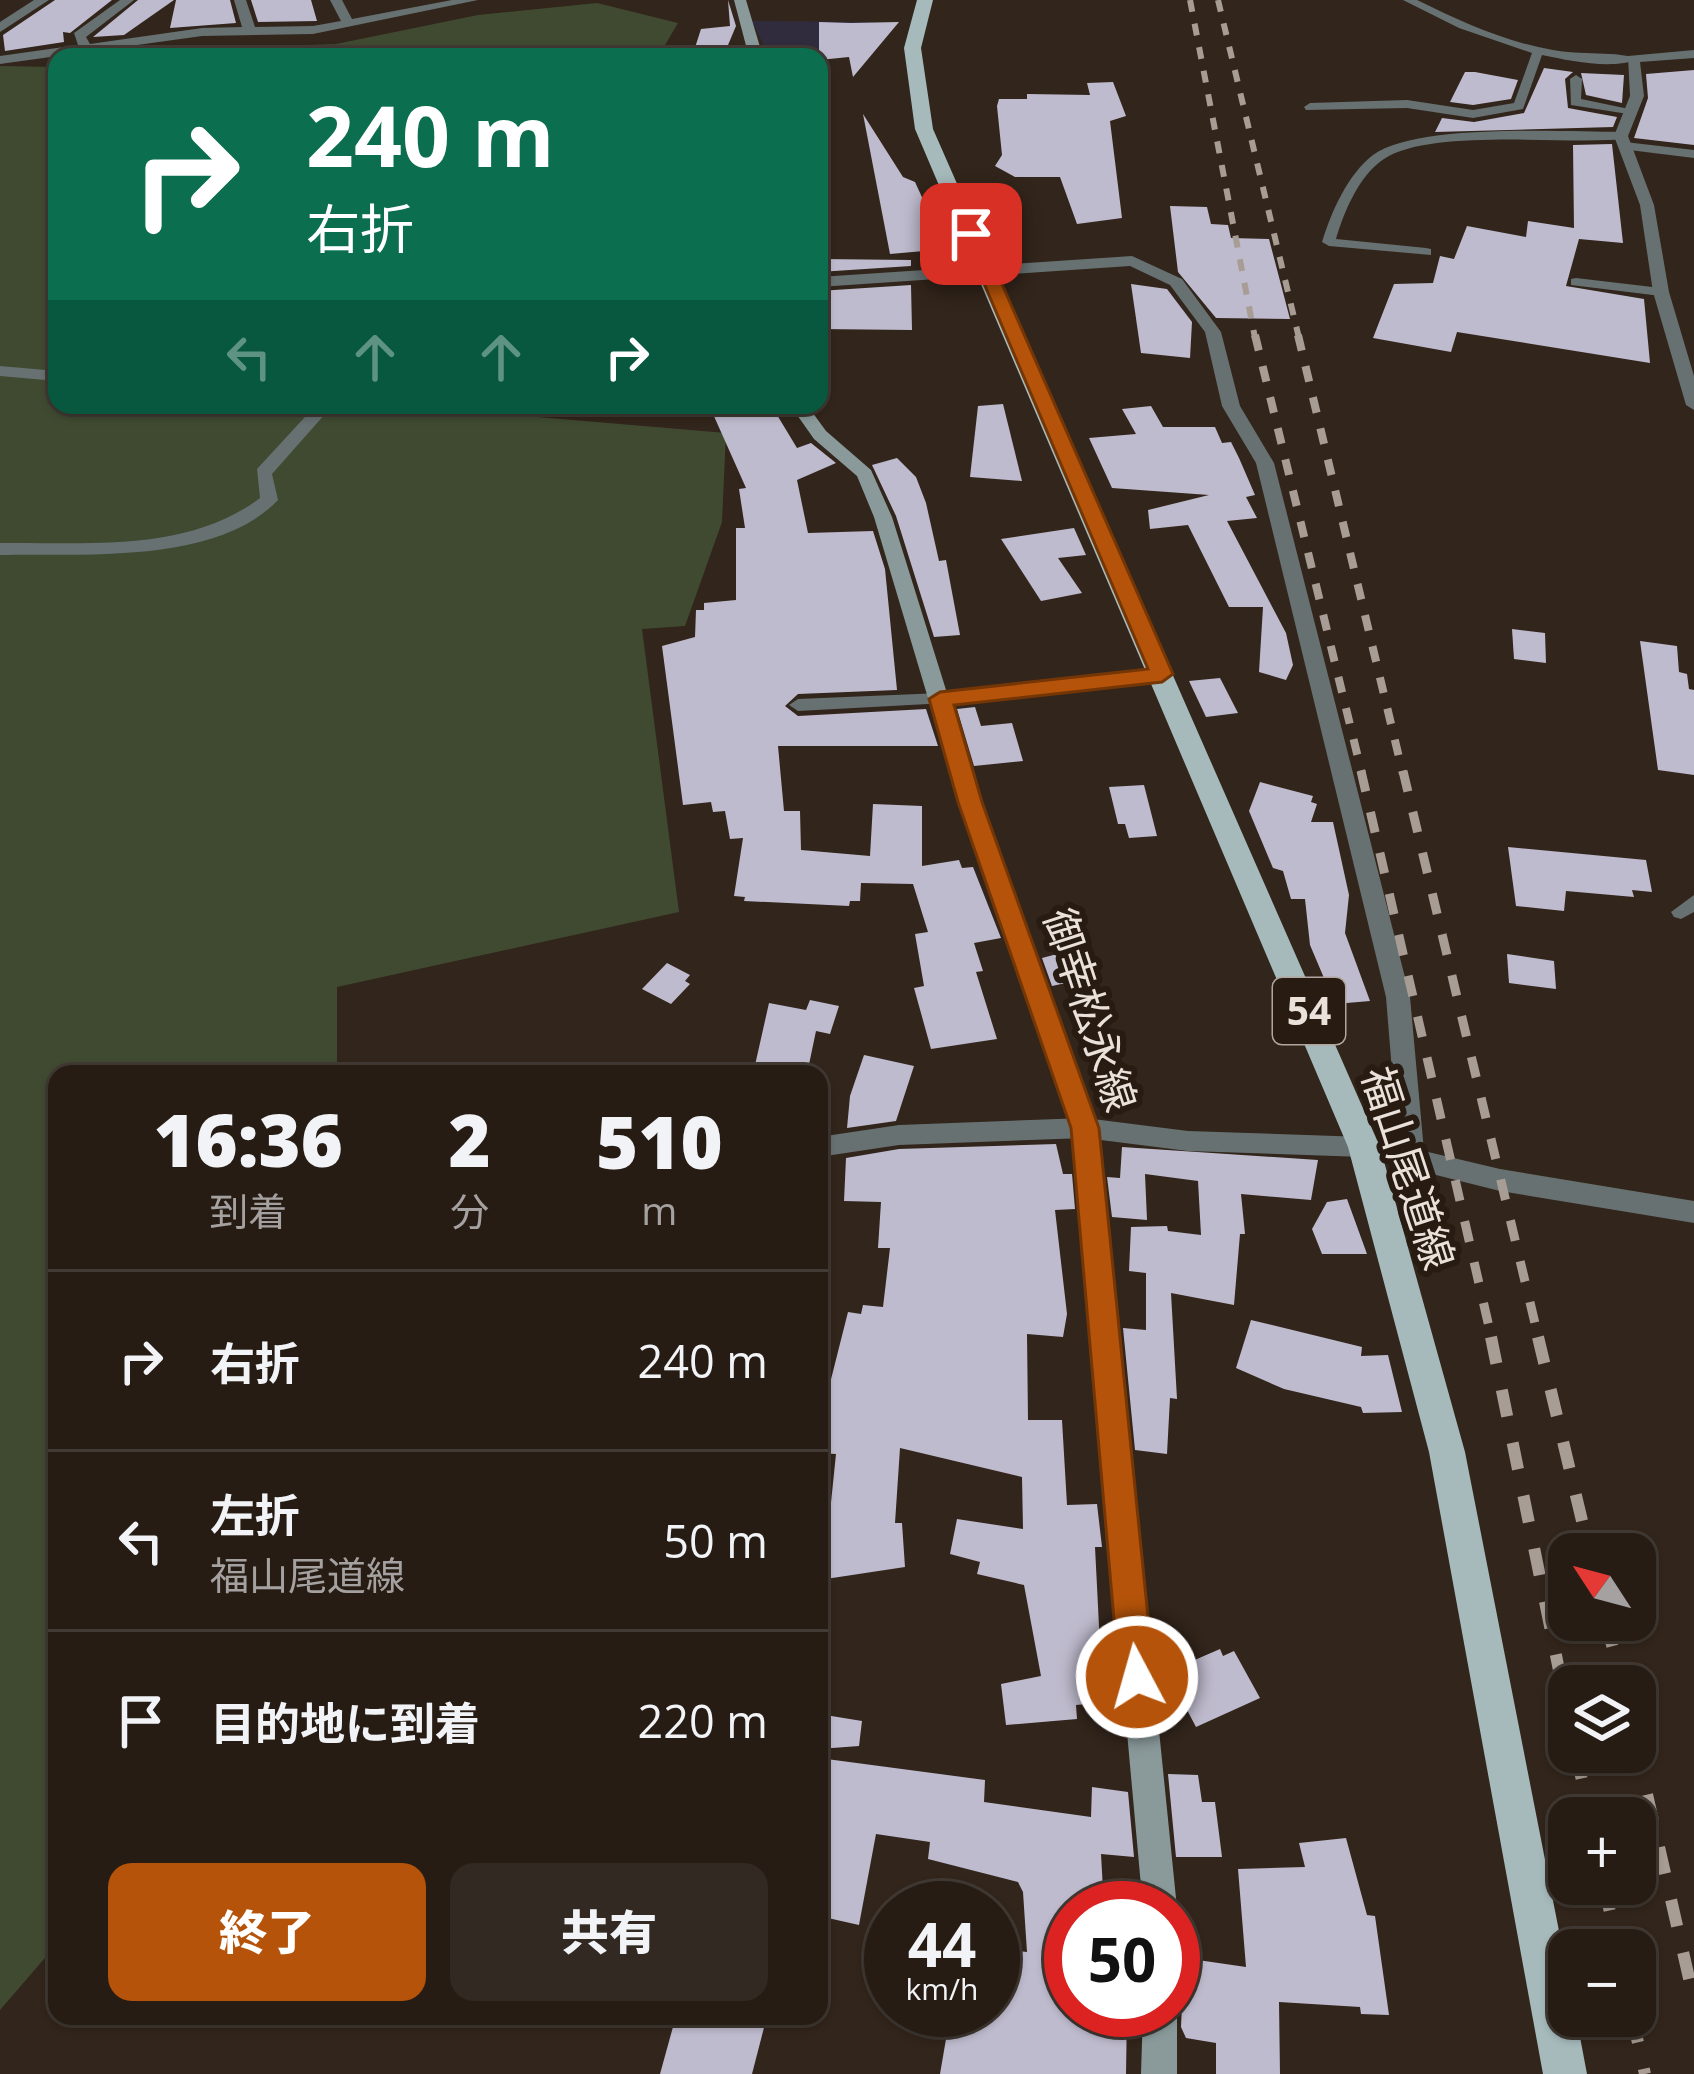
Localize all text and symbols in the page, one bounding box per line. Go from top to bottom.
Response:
text: 240 m [306,77,554,192]
icon: right [108,96,264,252]
pin [920,183,1022,285]
text: 右折 [306,191,414,265]
icon: arrive [938,201,1004,267]
icon: left [216,324,282,390]
icon: ahead [342,324,408,390]
icon: ahead [468,324,534,390]
icon: right [594,324,660,390]
street label: 御幸松永線 [1032,901,1151,1118]
road number: 54 [1273,978,1345,1044]
street label: 福山尾道線 [1350,1059,1469,1276]
text: 16:36 [153,1090,343,1188]
text: 2 [448,1090,491,1188]
text: 510 [596,1092,723,1190]
text: m [641,1183,677,1236]
text: 到着 [209,1184,287,1237]
text: 分 [450,1184,489,1237]
icon: right [108,1328,174,1394]
text: 240 m [637,1330,768,1391]
text: 右折 [210,1332,300,1393]
text: 左折 [210,1484,300,1545]
icon: left [108,1508,174,1574]
text: 50 m [663,1510,768,1571]
north arrow [1548,1533,1656,1641]
map controls [1548,1533,1656,2037]
text: 福山尾道線 [210,1548,405,1601]
position arrow [1074,1614,1200,1740]
button: layers [1548,1665,1656,1773]
icon: arrive [108,1688,174,1754]
text: 220 m [637,1690,768,1751]
text: 目的地に到着 [210,1692,480,1753]
button: + [1548,1797,1656,1905]
button: 終了 [108,1863,426,2001]
button: 共有 [450,1863,768,2001]
speed limit sign: 50 [1044,1881,1200,2037]
text: 44 [908,1903,976,1985]
button: − [1548,1929,1656,2037]
text: km/h [906,1968,978,2009]

